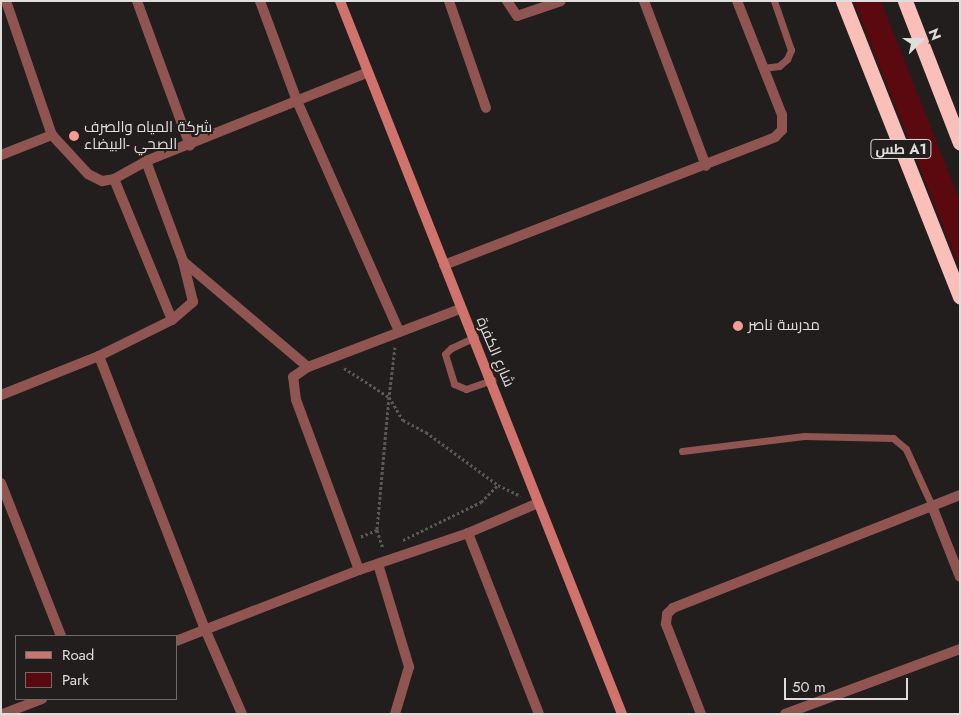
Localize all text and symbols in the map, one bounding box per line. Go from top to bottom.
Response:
north arrow [896,15,946,65]
text: N [924,25,946,43]
place label: شركة المياه والصرف الصحي -البيضاء [84,118,212,153]
marker: شركة المياه والصرف الصحي -البيضاء [68,130,80,142]
road number: طس A1 [870,138,932,160]
street label: شارع الكفرة [472,314,518,390]
place label: مدرسة ناصر [748,317,820,335]
marker: مدرسة ناصر [732,320,744,332]
legend [15,635,178,700]
text: Road [62,644,94,666]
scale bar [786,668,910,700]
text: Park [62,669,89,691]
text: 50 m [792,676,826,698]

